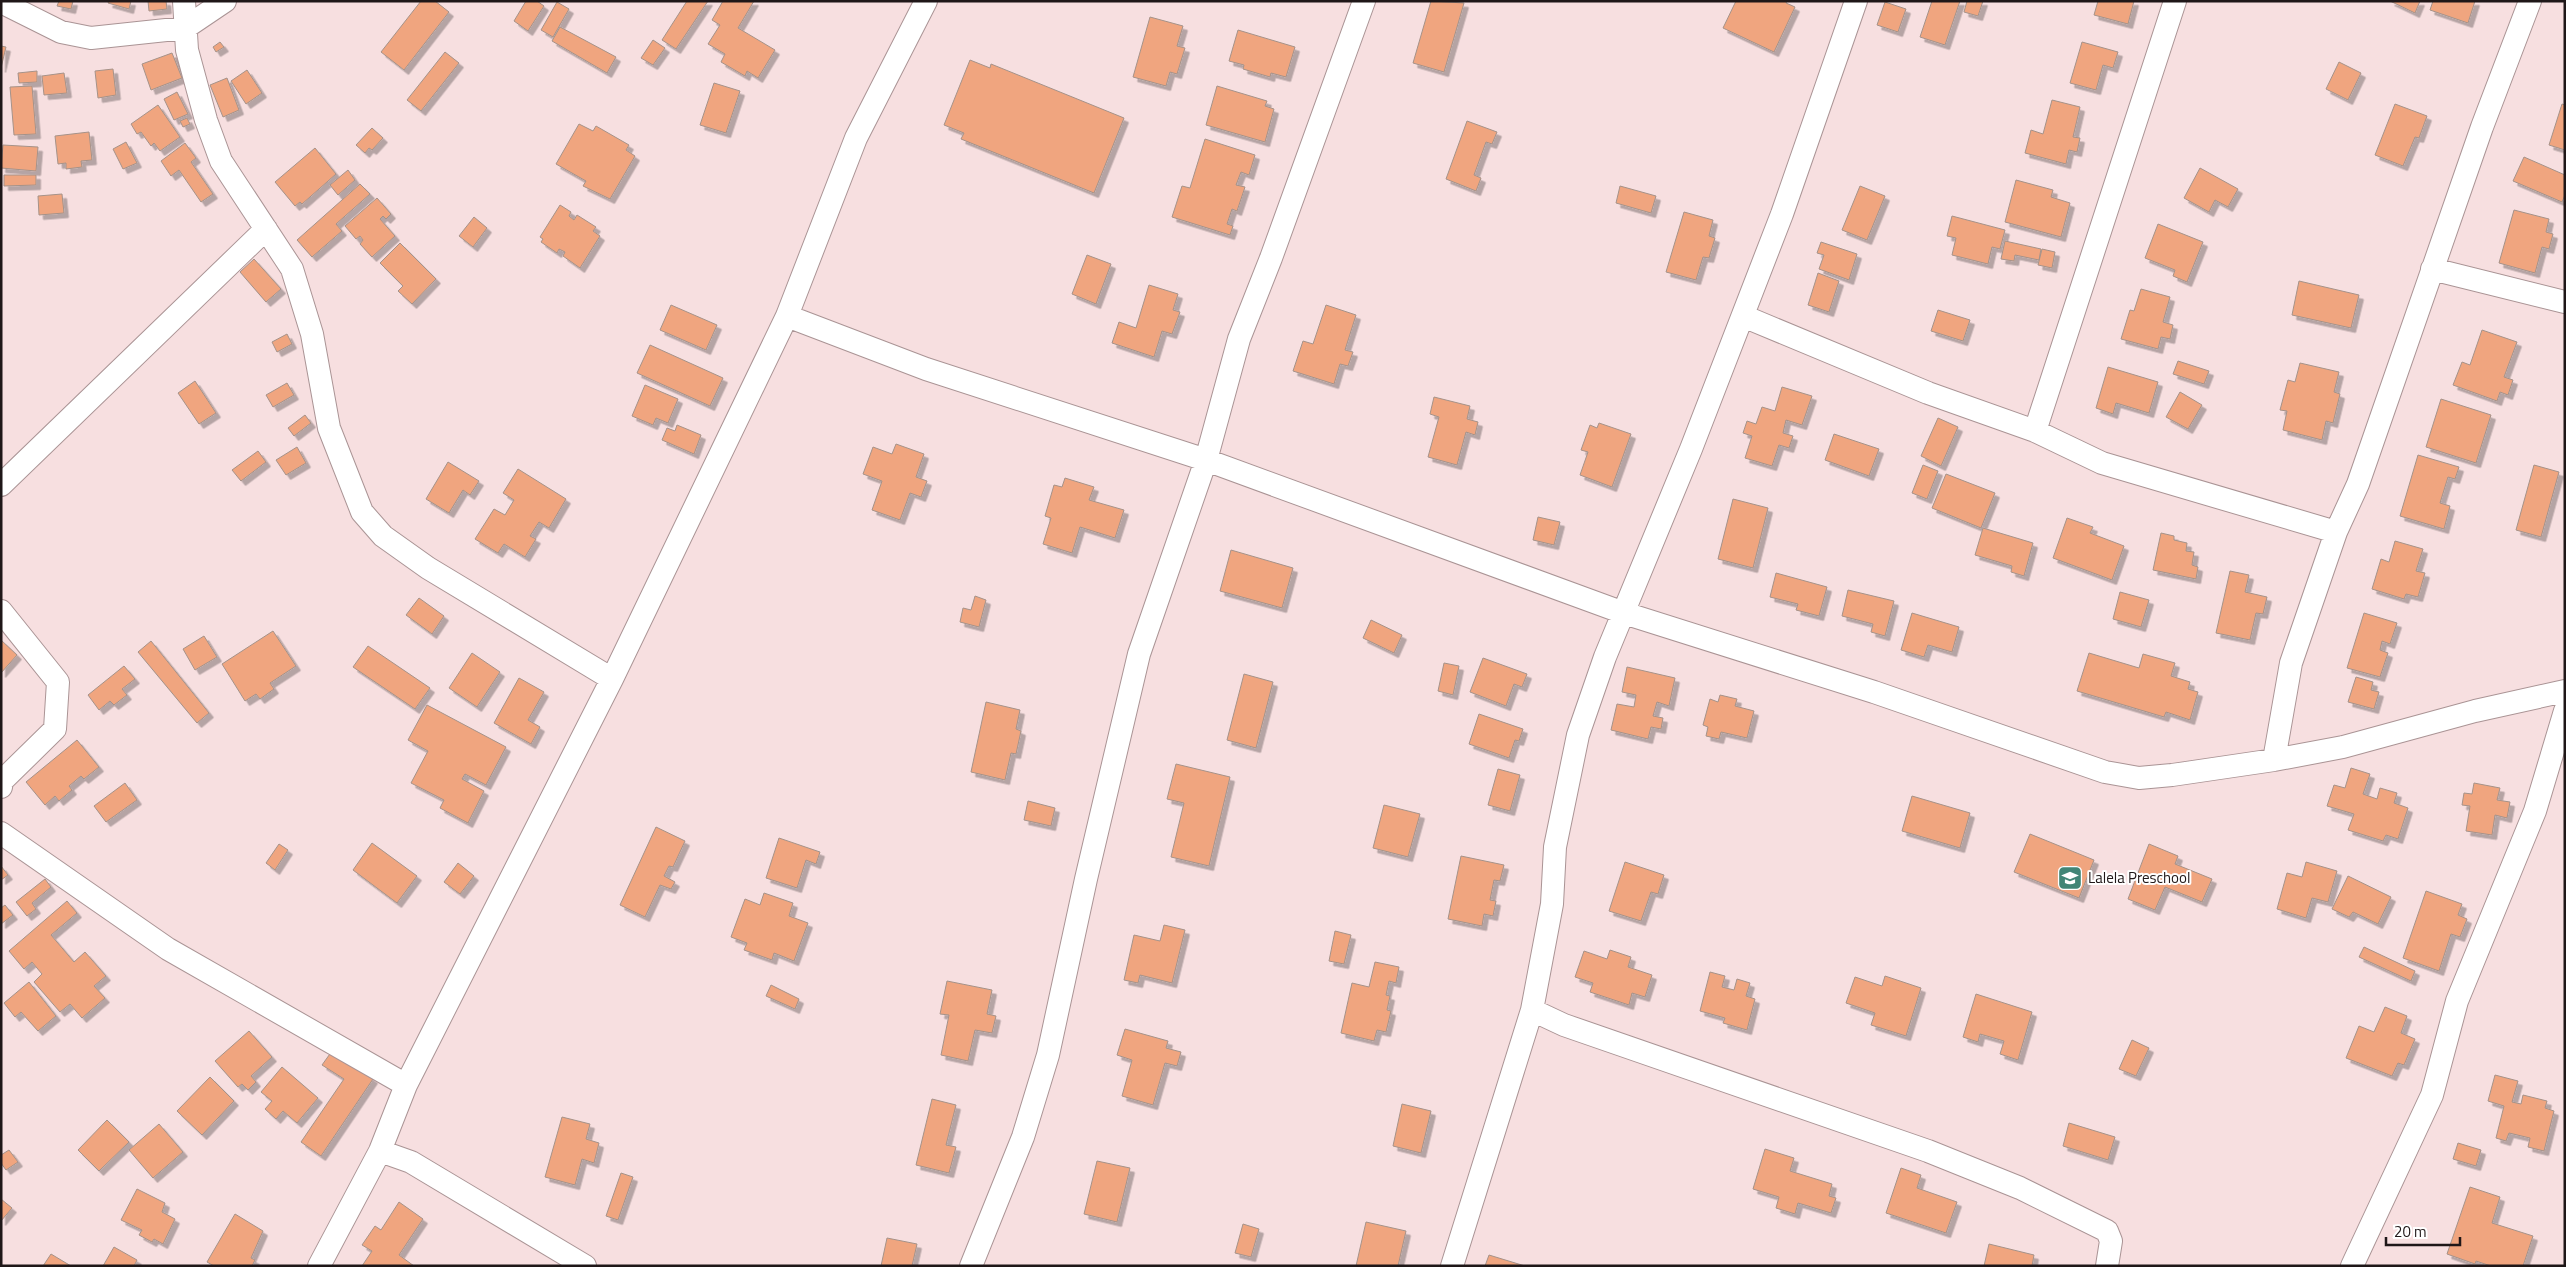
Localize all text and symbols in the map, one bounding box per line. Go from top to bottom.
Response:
school or university icon: Lalela Preschool [2057,865,2083,891]
place label: Lalela Preschool [2088,866,2190,889]
scale bar [2386,1214,2460,1246]
text: 20 m [2394,1220,2427,1243]

